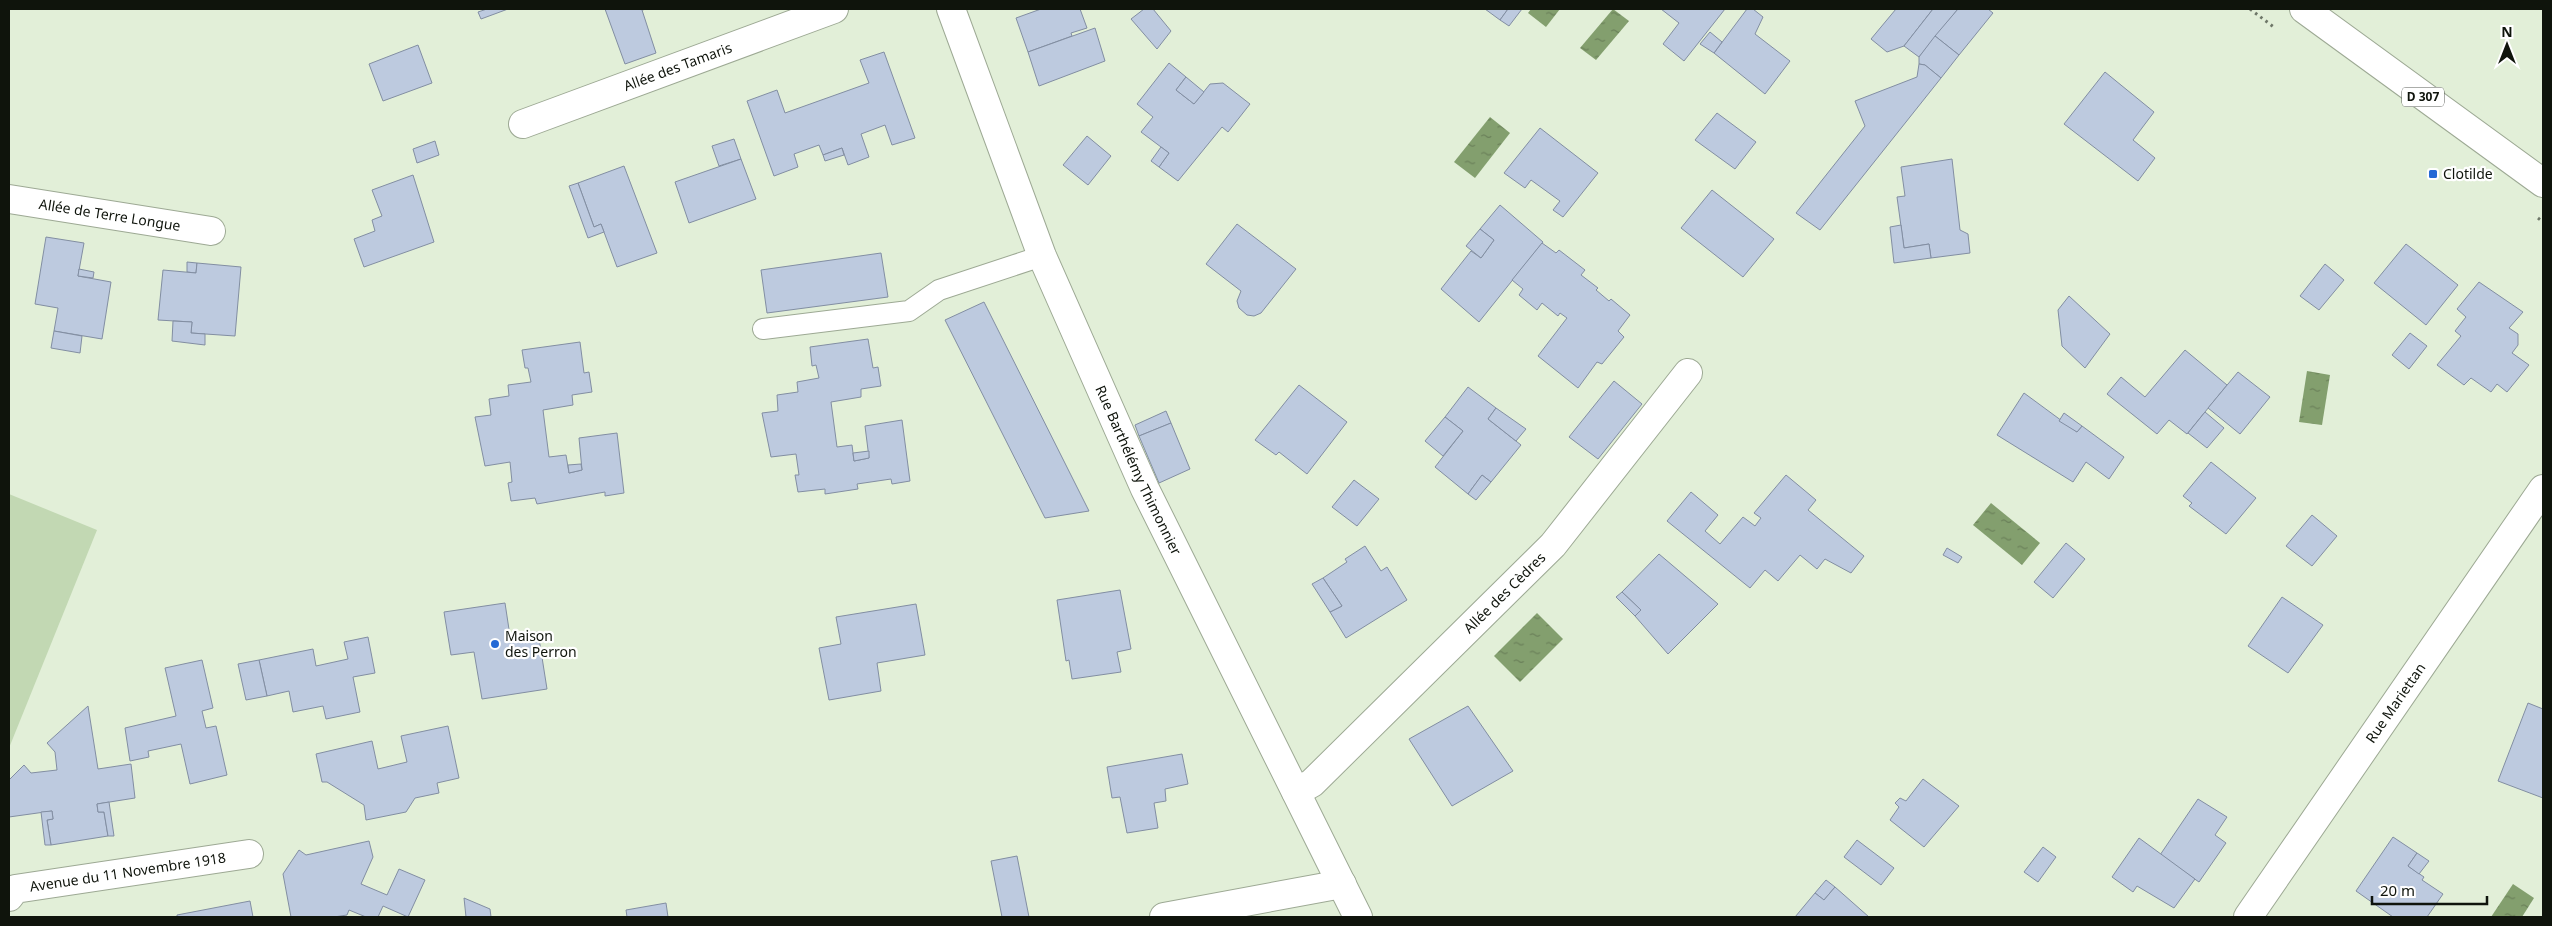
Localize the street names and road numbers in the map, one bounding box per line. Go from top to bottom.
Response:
street label: Allée des Tamaris [621,37,735,95]
road number: D 307 [2402,88,2444,106]
street label: Allée de Terre Longue [38,194,182,235]
street label: Rue Barthélémy Thimonnier [1091,382,1186,558]
street label: Allée des Cèdres [1459,548,1550,637]
street label: Rue Mariettan [2361,659,2429,747]
street label: Avenue du 11 Novembre 1918 [28,848,227,896]

